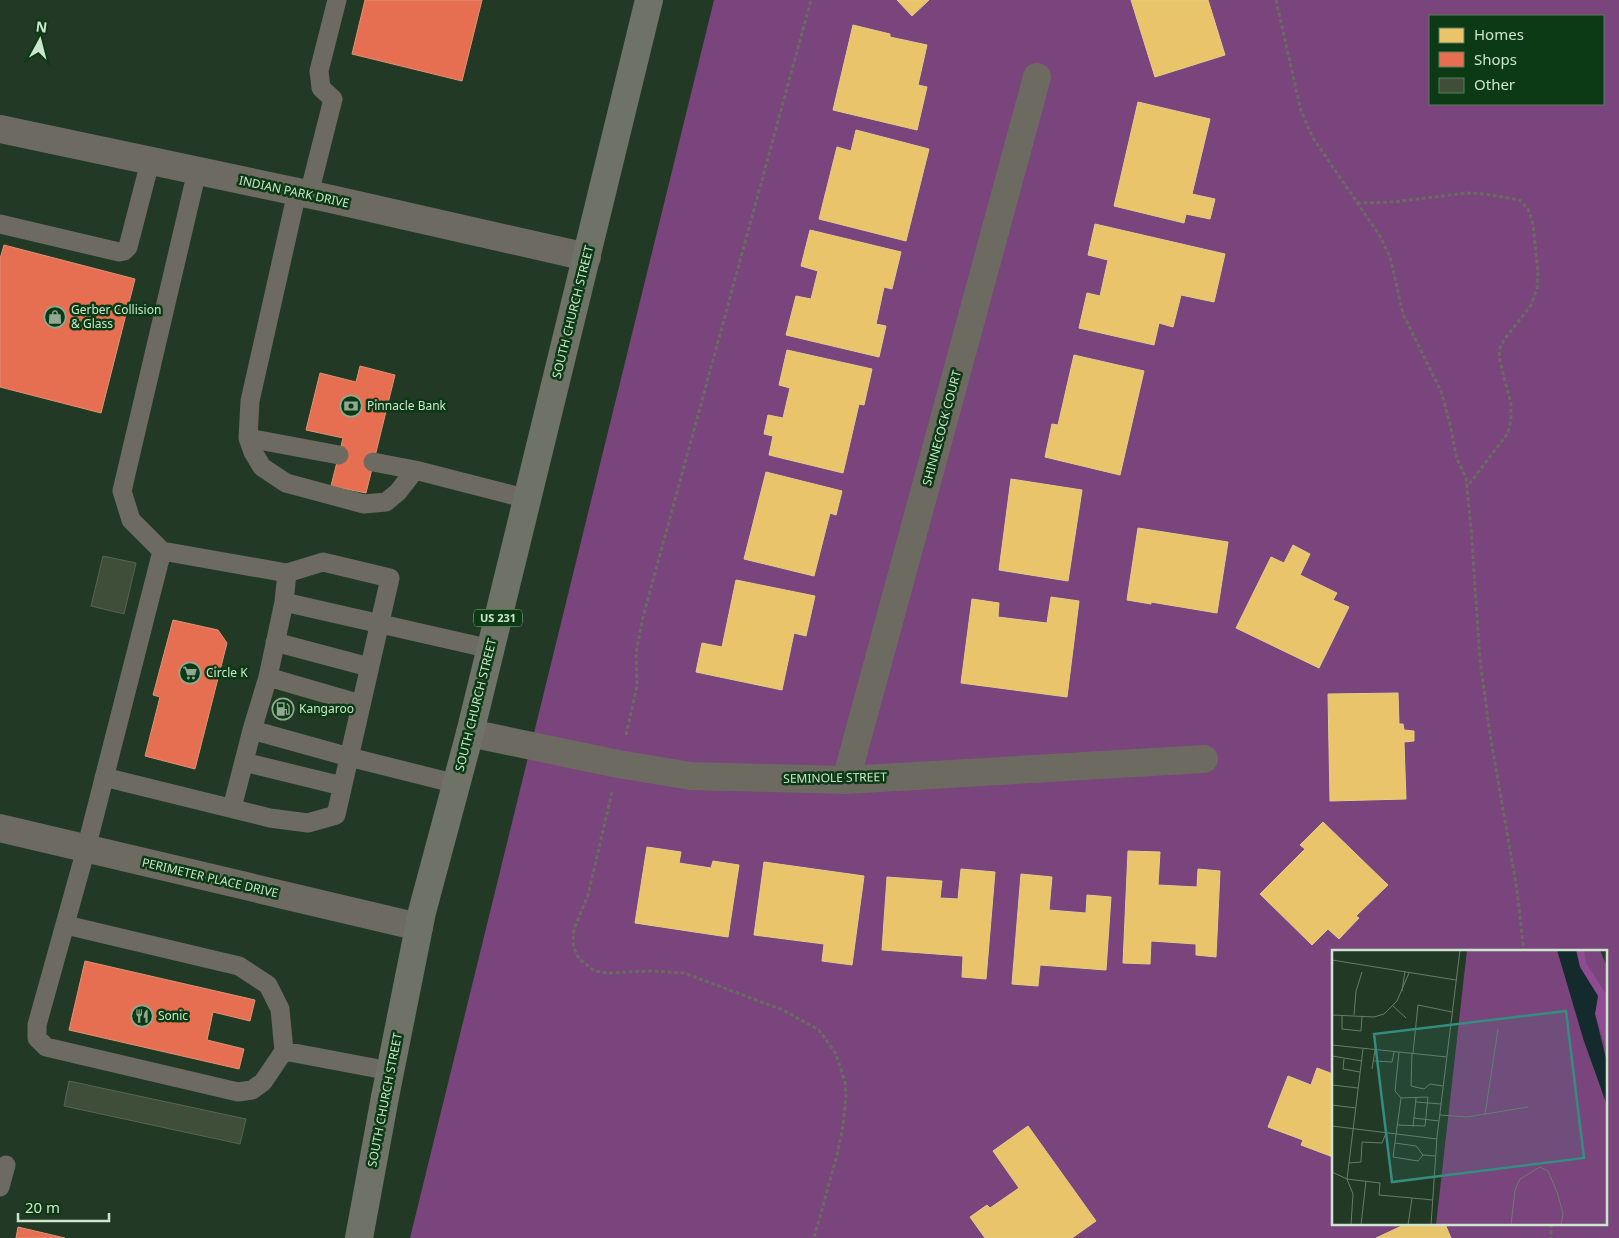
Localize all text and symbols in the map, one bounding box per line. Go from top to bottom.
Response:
north arrow [15,15,65,65]
legend [1429,15,1604,105]
text: N [35,16,48,37]
text: Homes [1474,24,1524,44]
text: Shops [1474,49,1517,69]
text: Other [1474,74,1515,94]
street label: INDIAN PARK DRIVE [237,172,351,212]
street label: SOUTH CHURCH STREET [548,243,597,380]
place label: Gerber Collision & Glass [71,301,161,332]
shop icon: Gerber Collision & Glass [43,305,67,329]
street label: SHINNECOCK COURT [918,368,965,488]
bank icon: Pinnacle Bank [339,394,363,418]
place label: Pinnacle Bank [367,397,447,414]
road number: US 231 [474,610,522,626]
street label: SOUTH CHURCH STREET [451,636,500,773]
supermarket icon: Circle K [178,661,202,685]
place label: Circle K [206,664,248,681]
fuel station icon: Kangaroo [271,697,295,721]
place label: Kangaroo [299,700,354,717]
street label: SEMINOLE STREET [783,768,887,787]
street label: PERIMETER PLACE DRIVE [140,854,280,901]
inset map [1332,950,1606,1226]
restaurant icon: Sonic [130,1004,154,1028]
place label: Sonic [158,1007,188,1024]
street label: SOUTH CHURCH STREET [363,1031,406,1169]
scale bar [18,1190,109,1222]
text: 20 m [25,1197,60,1217]

